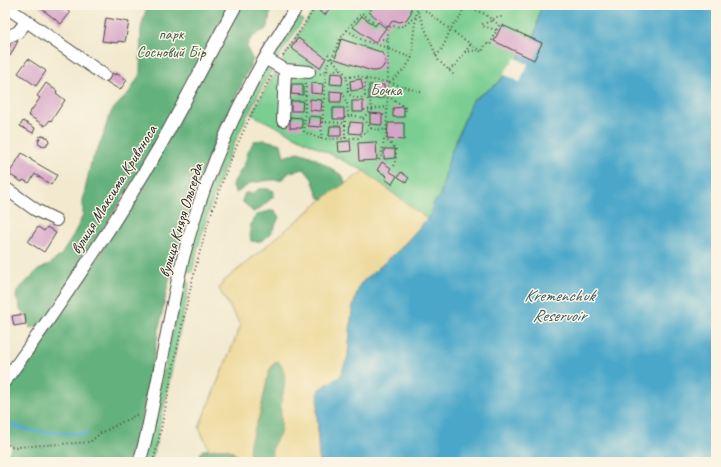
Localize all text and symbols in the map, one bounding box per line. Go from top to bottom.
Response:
park label: парк Сосновий Бір [136,24,206,62]
park label: Бочка [370,80,403,100]
street label: вулиця Максима Кривоноса [66,120,162,258]
street label: вулиця Князя Ольгерда [154,160,208,280]
water label: Kremenchuk Reservoir [524,285,598,326]

